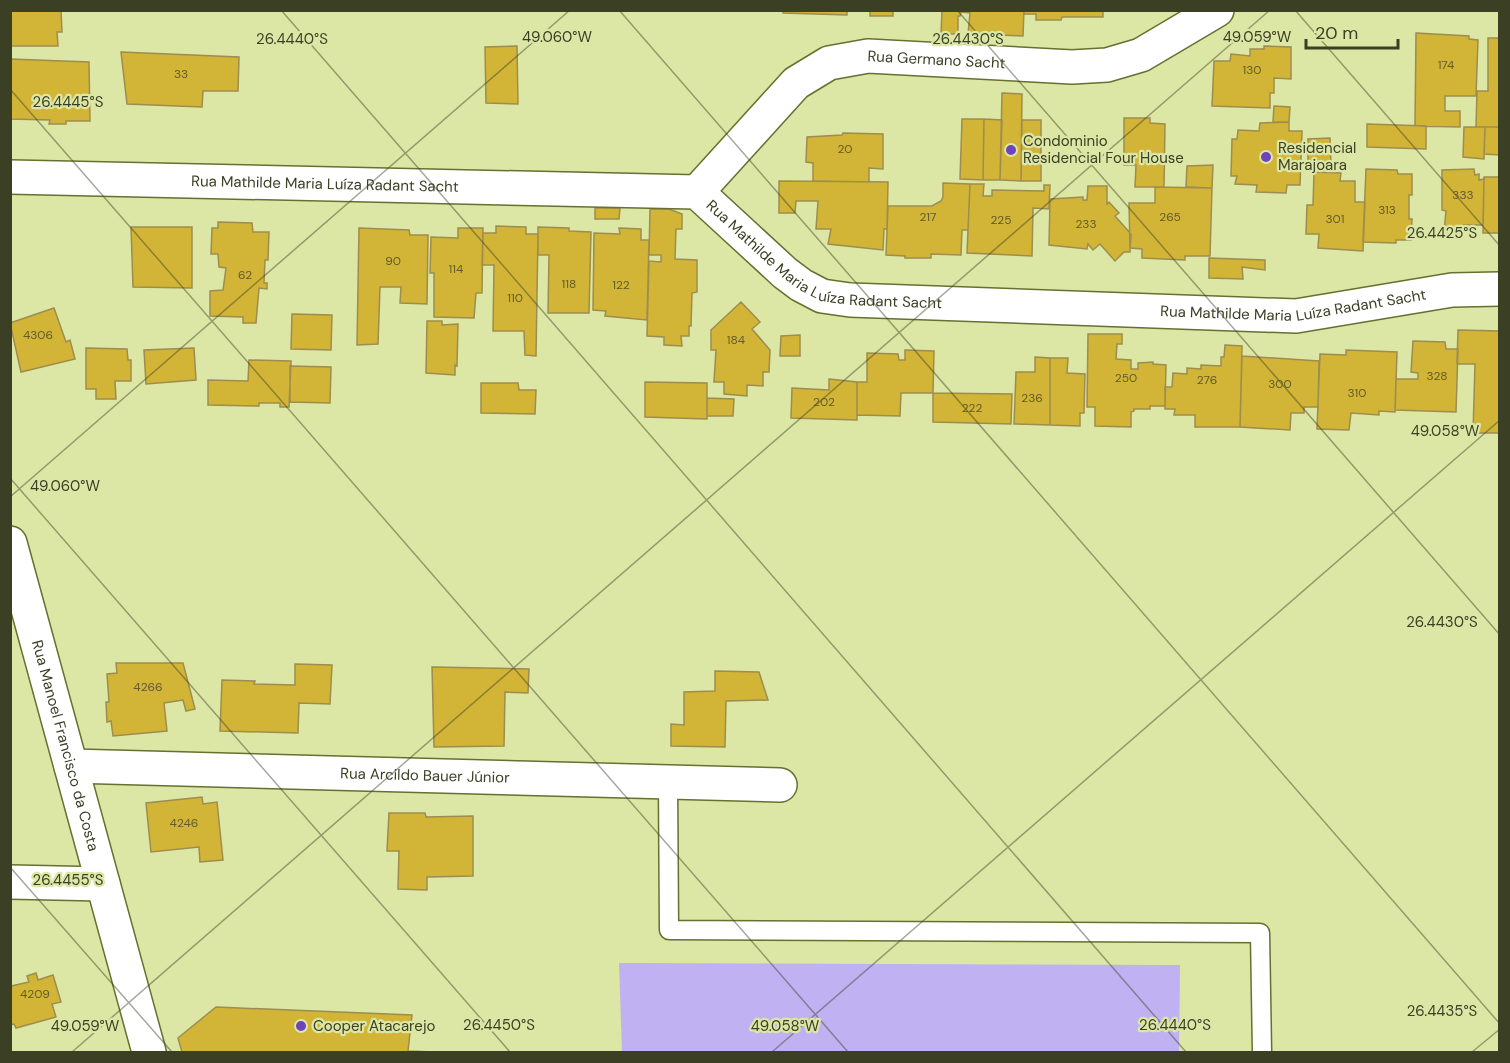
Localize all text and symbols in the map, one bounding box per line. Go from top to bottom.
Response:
scale bar [1306,12,1398,50]
text: 20 m [1315,21,1358,45]
text: 49.060°W [522,27,592,47]
text: 49.059°W [1223,27,1292,47]
text: 26.4440°S [256,29,328,49]
text: 26.4430°S [932,29,1004,49]
street label: Rua Germano Sacht [867,46,1006,73]
house number: 174 [1438,57,1454,73]
house number: 130 [1242,62,1262,78]
house number: 33 [174,66,188,82]
text: 26.4445°S [33,92,104,112]
place label: Condominio Residencial Four House [1023,131,1184,168]
place label: Residencial Marajoara [1278,138,1356,175]
house number: 20 [837,141,853,157]
marker: Condominio Residencial Four House [1004,143,1018,157]
marker: Residencial Marajoara [1259,150,1273,164]
street label: Rua Mathilde Maria Luíza Radant Sacht [191,171,459,197]
house number: 333 [1452,187,1474,203]
street label: Rua Mathilde Maria Luíza Radant Sacht [702,195,943,313]
house number: 313 [1378,202,1396,218]
house number: 217 [919,209,937,225]
house number: 265 [1159,209,1181,225]
house number: 301 [1325,211,1345,227]
house number: 225 [990,212,1012,228]
house number: 233 [1075,216,1097,232]
text: 26.4425°S [1407,223,1477,243]
house number: 90 [385,253,401,269]
house number: 114 [449,261,463,277]
house number: 62 [238,267,252,283]
house number: 118 [562,276,576,292]
house number: 122 [612,277,630,293]
street label: Rua Mathilde Maria Luíza Radant Sacht [1160,284,1428,326]
house number: 110 [507,290,523,306]
house number: 4306 [23,327,53,343]
house number: 184 [727,332,745,348]
house number: 328 [1426,368,1448,384]
house number: 250 [1115,370,1137,386]
house number: 276 [1197,372,1217,388]
house number: 300 [1268,376,1292,392]
house number: 310 [1348,385,1366,401]
house number: 236 [1021,390,1043,406]
house number: 202 [813,394,835,410]
house number: 222 [962,400,982,416]
text: 49.058°W [1411,421,1480,441]
text: 49.060°W [30,476,100,496]
text: 26.4430°S [1406,612,1478,632]
street label: Rua Manoel Francisco da Costa [27,638,104,853]
house number: 4266 [133,679,163,695]
street label: Rua Arcildo Bauer Júnior [340,763,510,788]
house number: 4246 [170,815,198,831]
text: 26.4455°S [33,870,104,890]
house number: 4209 [20,986,50,1002]
text: 26.4435°S [1407,1001,1478,1021]
text: 26.4450°S [463,1015,535,1035]
text: 26.4440°S [1139,1015,1211,1035]
text: 49.059°W [51,1016,120,1036]
place label: Cooper Atacarejo [313,1016,436,1036]
text: 49.058°W [751,1016,820,1036]
marker: Cooper Atacarejo [294,1019,308,1033]

